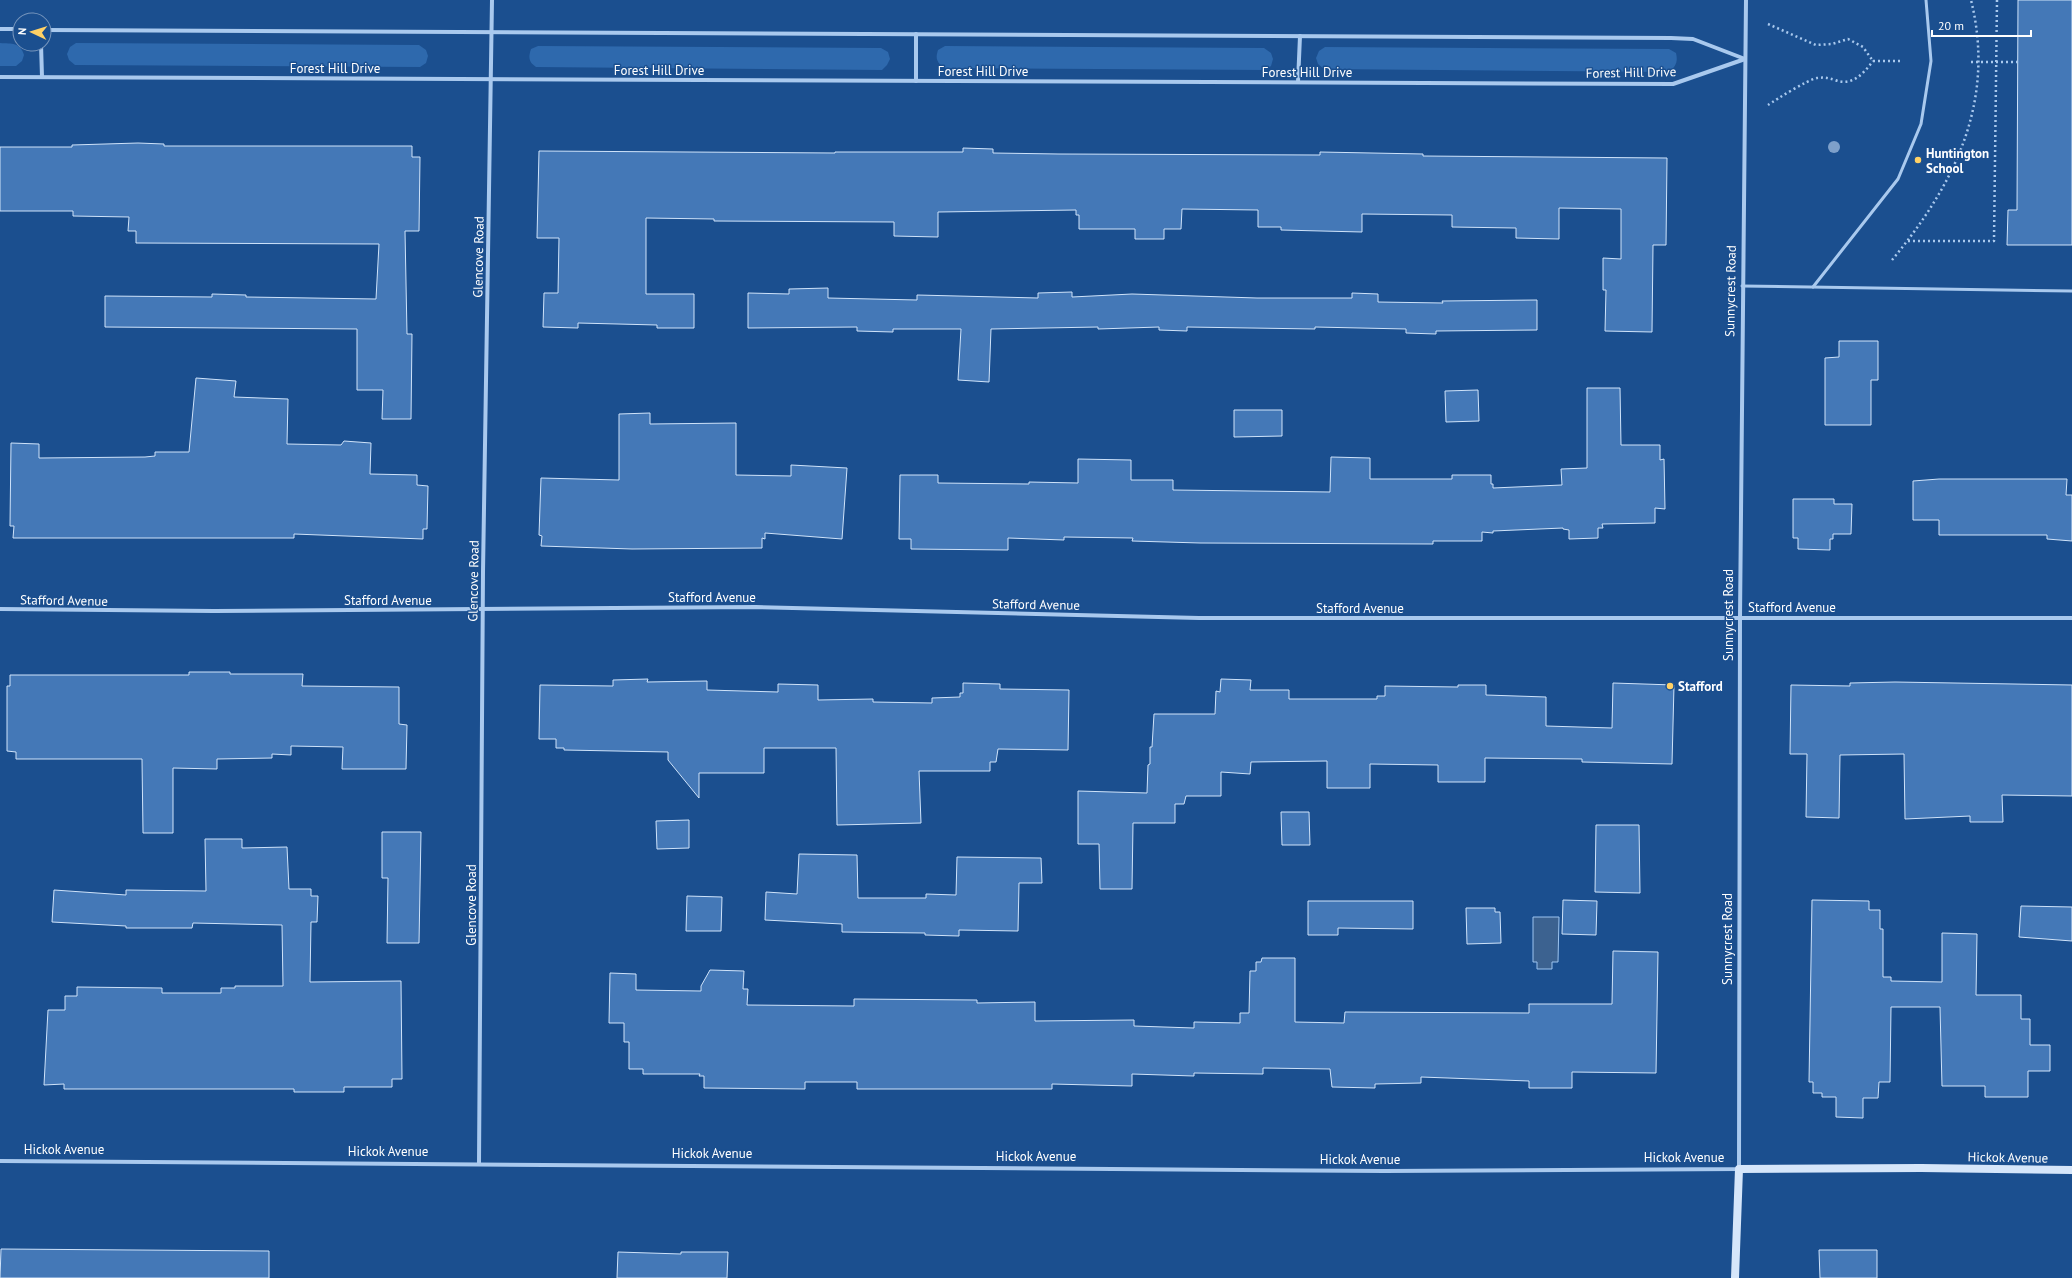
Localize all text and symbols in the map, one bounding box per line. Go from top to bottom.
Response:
north arrow [12,12,52,52]
scale bar [1932,12,2031,38]
text: 20 m [1938,18,1964,33]
text: N [15,27,29,35]
street label: Forest Hill Drive [290,60,380,77]
street label: Forest Hill Drive [614,62,704,79]
street label: Forest Hill Drive [938,63,1028,80]
street label: Forest Hill Drive [1586,63,1676,82]
street label: Forest Hill Drive [1262,64,1352,81]
place label: Huntington School [1926,145,1989,177]
marker: Huntington School [1913,155,1923,165]
street label: Glencove Road [469,216,488,298]
street label: Sunnycrest Road [1721,245,1740,337]
street label: Glencove Road [464,540,483,622]
street label: Sunnycrest Road [1720,569,1737,661]
street label: Stafford Avenue [668,589,756,606]
street label: Stafford Avenue [20,591,108,610]
street label: Stafford Avenue [344,592,432,609]
street label: Stafford Avenue [992,595,1080,614]
street label: Stafford Avenue [1748,599,1836,616]
street label: Stafford Avenue [1316,600,1404,617]
place label: Stafford [1678,678,1723,695]
marker: Stafford [1665,681,1675,691]
street label: Glencove Road [463,864,480,946]
street label: Sunnycrest Road [1719,893,1736,985]
street label: Hickok Avenue [24,1141,104,1158]
street label: Hickok Avenue [348,1143,428,1160]
street label: Hickok Avenue [672,1145,752,1162]
street label: Hickok Avenue [996,1148,1076,1165]
street label: Hickok Avenue [1968,1148,2048,1167]
street label: Hickok Avenue [1644,1149,1724,1166]
street label: Hickok Avenue [1320,1151,1400,1168]

